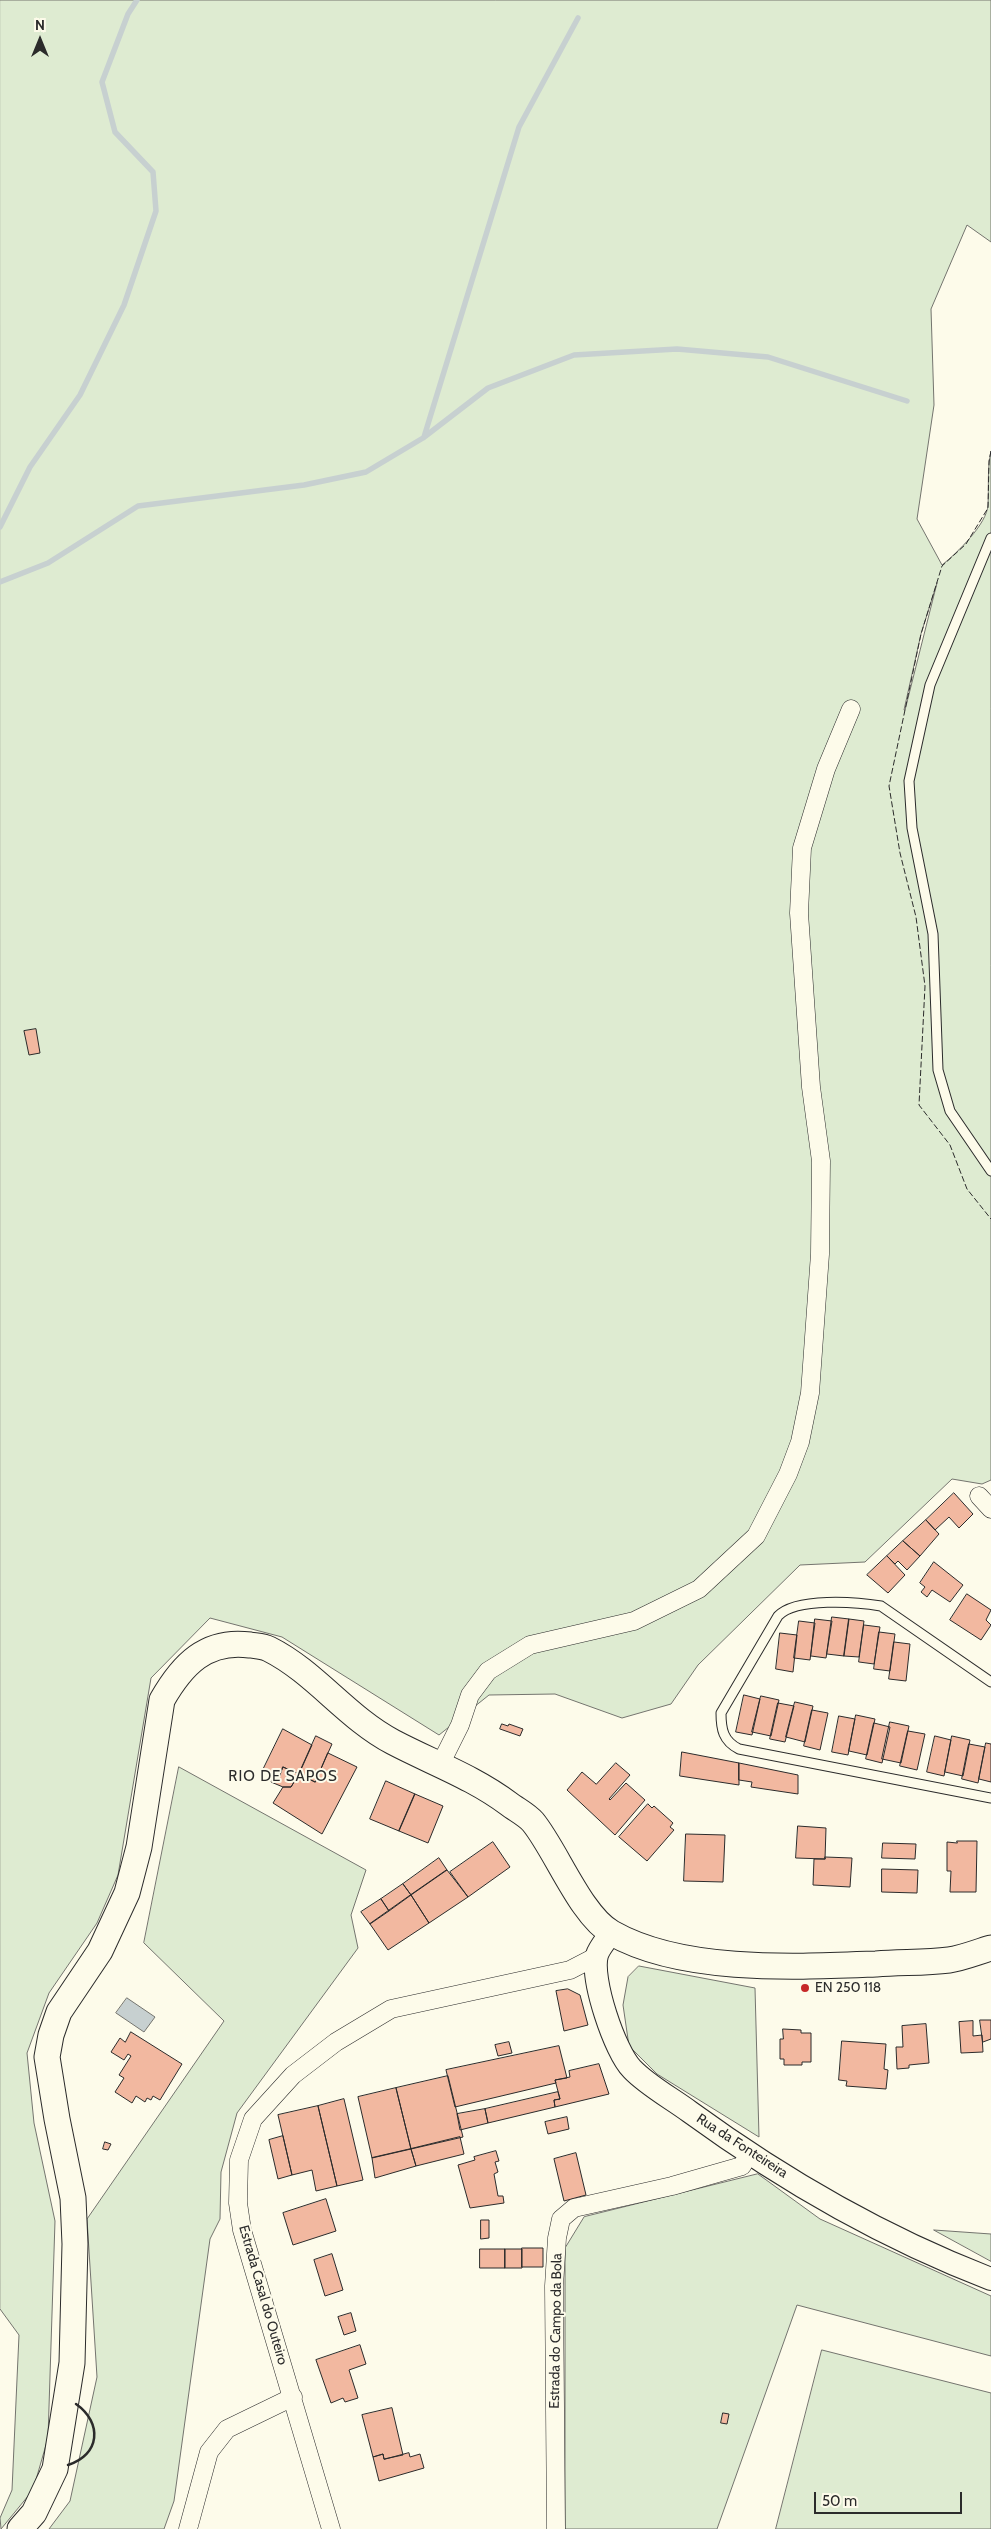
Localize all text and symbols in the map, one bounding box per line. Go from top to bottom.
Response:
north arrow [15,15,65,65]
text: N [35,16,45,34]
district label: RIO DE SAPOS [227,1768,339,1786]
place label: EN 250 118 [815,1980,881,1996]
marker: EN 250 118 [799,1982,811,1994]
street label: Rua da Fonteireira [693,2110,791,2182]
street label: Estrada Casal do Outeiro [235,2223,291,2367]
street label: Estrada do Campo da Bola [546,2253,566,2409]
scale bar [816,2482,964,2514]
text: 50 m [822,2492,857,2510]

